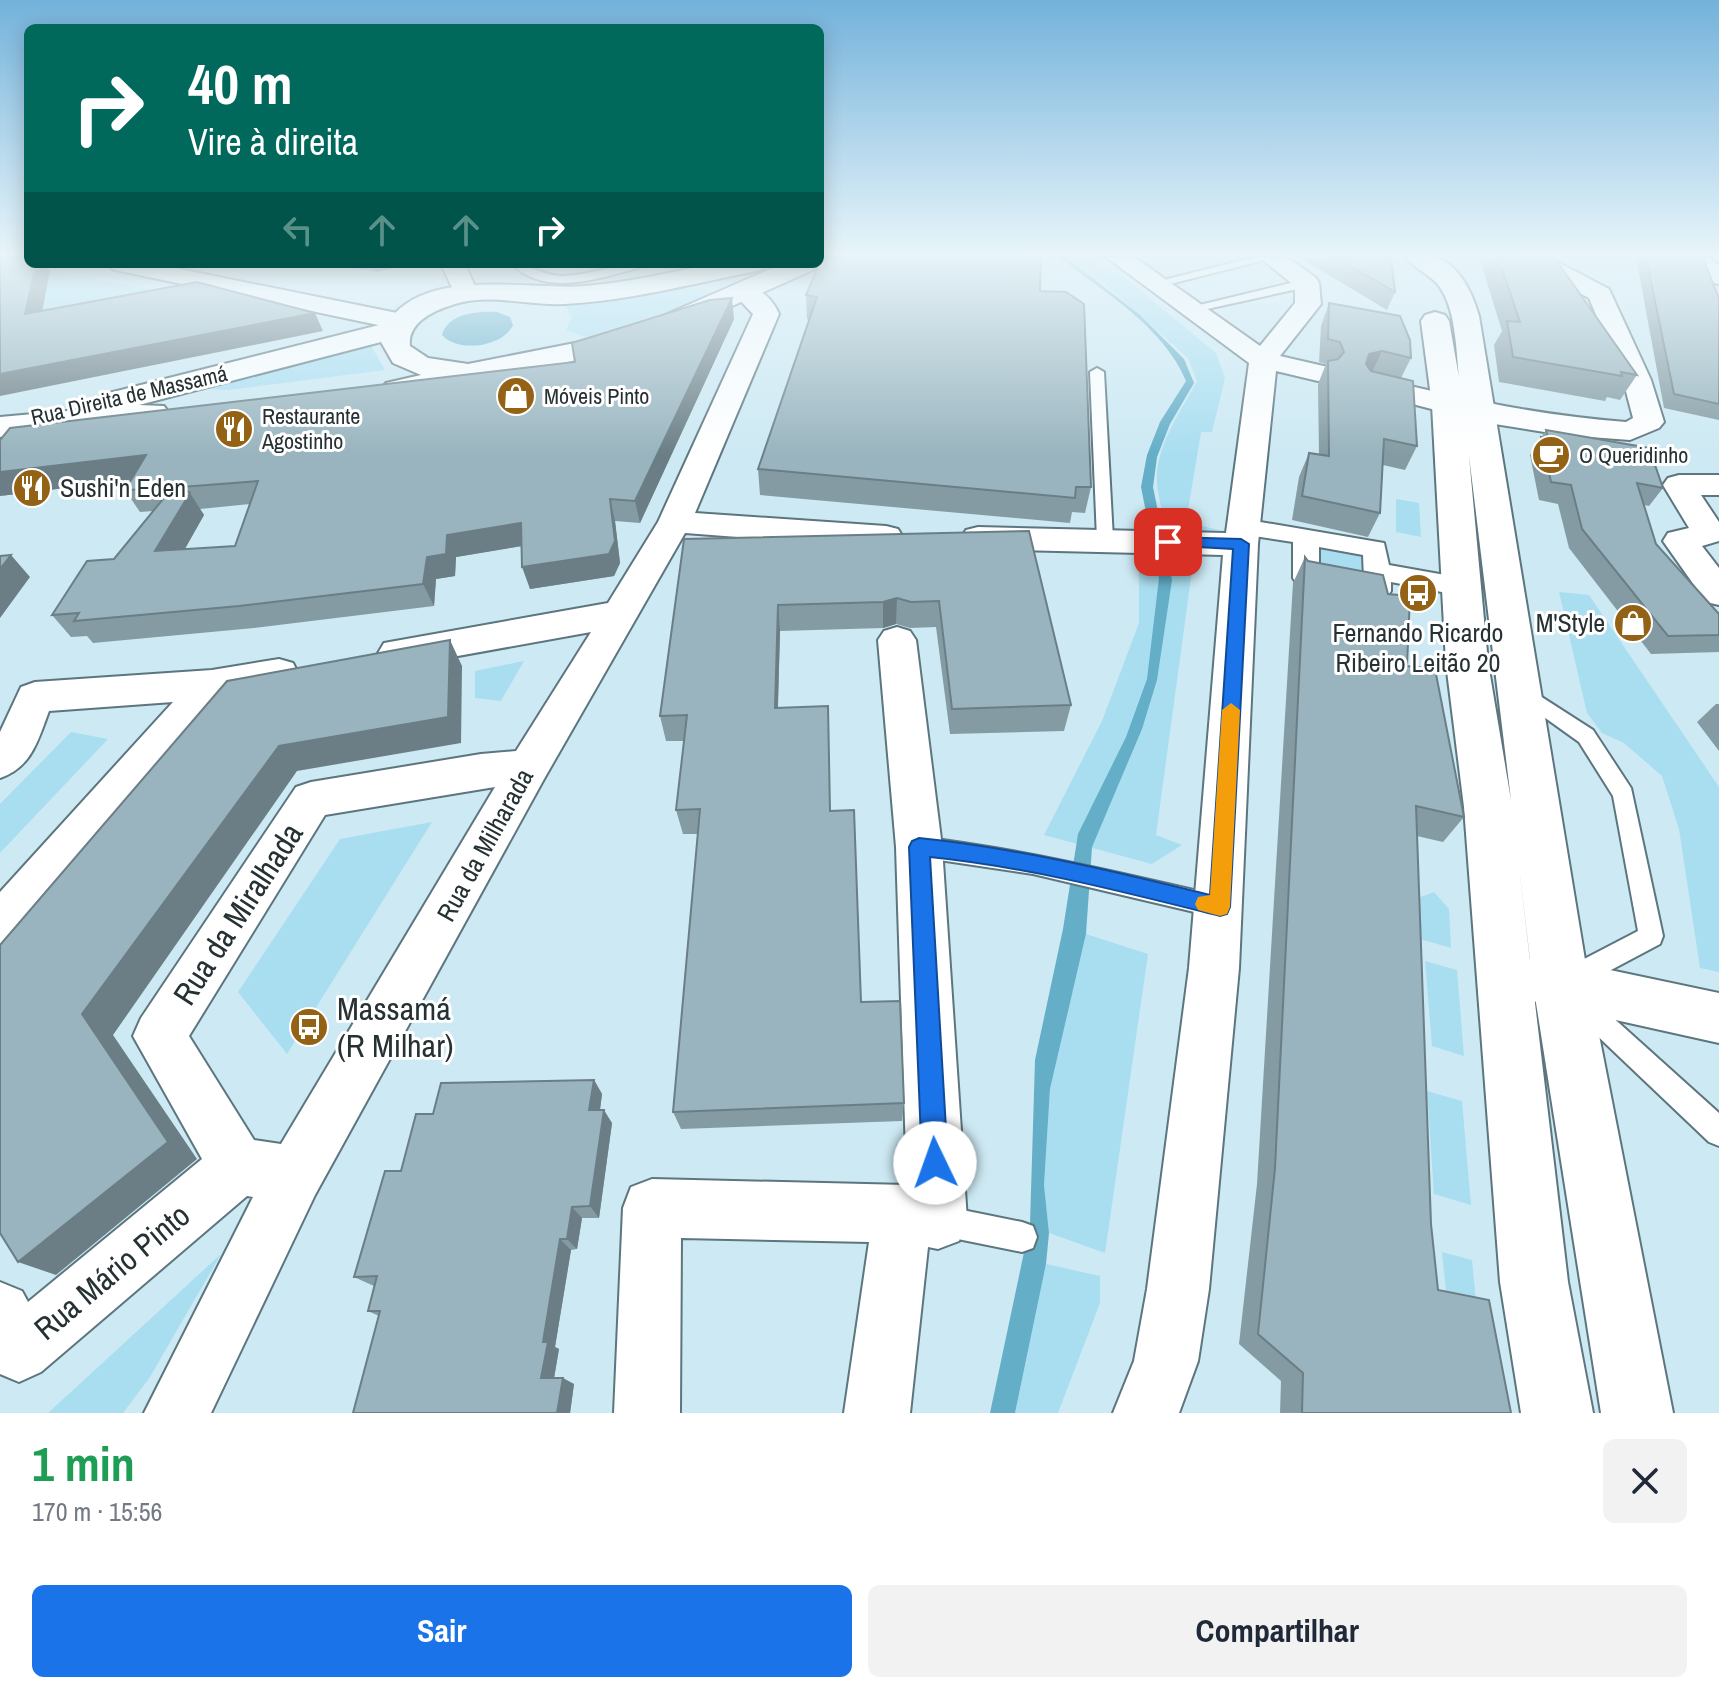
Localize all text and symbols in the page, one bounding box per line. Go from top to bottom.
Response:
text: 40 m [188,46,293,121]
icon: right [56,56,160,160]
text: Vire à direita [188,118,358,166]
icon: left [276,208,320,252]
icon: ahead [360,208,404,252]
icon: ahead [444,208,488,252]
icon: right [528,208,572,252]
street label: Rua Direita de Massamá [28,358,230,432]
shop icon: Móveis Pinto [495,375,537,417]
place label: Móveis Pinto [544,381,649,411]
place label: Restaurante Agostinho [261,401,360,456]
restaurant icon: Restaurante Agostinho [213,408,255,450]
cafe icon: O Queridinho [1530,434,1572,476]
place label: O Queridinho [1579,440,1688,470]
restaurant icon: Sushi'n Eden [11,467,53,509]
place label: Sushi'n Eden [60,470,186,505]
pin [1134,508,1202,576]
icon: arrive [1146,520,1190,564]
bus stop icon: Fernando Ricardo Ribeiro Leitão 20 [1397,572,1439,614]
shop icon: M'Style [1612,602,1654,644]
place label: M'Style [1536,605,1605,640]
place label: Fernando Ricardo Ribeiro Leitão 20 [1333,615,1503,680]
street label: Rua da Milharada [428,762,541,927]
street label: Rua da Miralhada [163,814,313,1013]
place label: Massamá (R Milhar) [337,987,454,1067]
bus stop icon: Massamá (R Milhar) [288,1006,330,1048]
position arrow [893,1121,977,1205]
street label: Rua Mário Pinto [25,1194,199,1349]
text: 1 min [32,1431,135,1496]
button: close [1603,1439,1687,1523]
text: 170 m · 15:56 [32,1494,162,1529]
button: Sair [32,1585,852,1677]
button: Compartilhar [868,1585,1687,1677]

